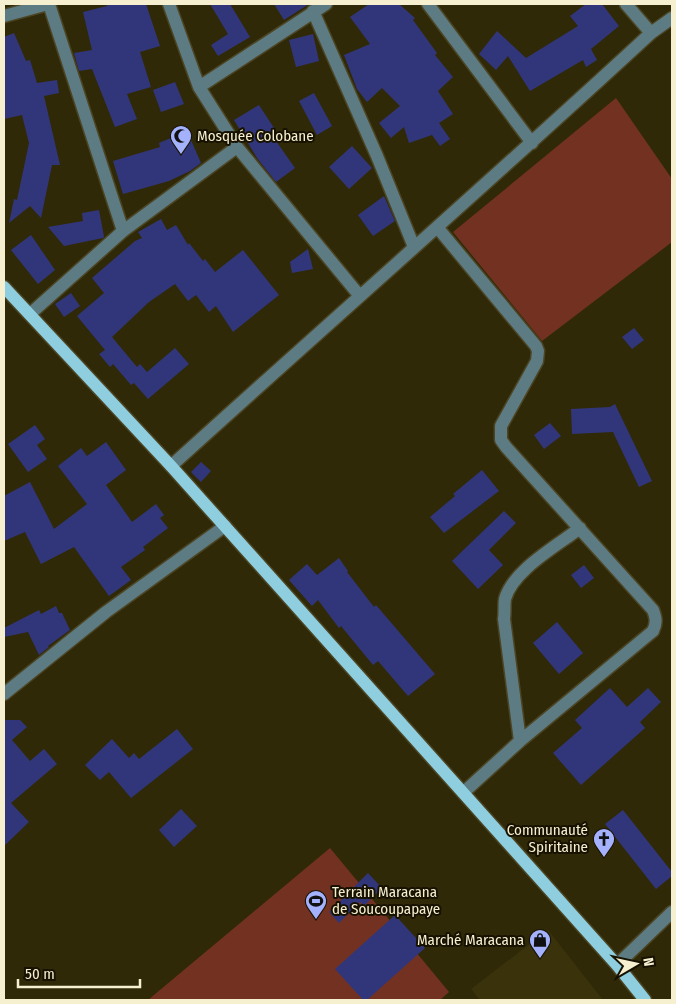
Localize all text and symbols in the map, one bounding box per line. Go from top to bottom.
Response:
mosque icon: Mosquée Colobane [169,124,193,155]
place label: Mosquée Colobane [197,127,314,145]
place label: Communauté Spiritaine [507,821,588,856]
church icon: Communauté Spiritaine [592,827,616,858]
place label: Terrain Maracana de Soucoupapaye [332,883,440,918]
sports icon: Terrain Maracana de Soucoupapaye [304,889,328,920]
shop icon: Marché Maracana [528,928,552,959]
place label: Marché Maracana [417,931,524,949]
north arrow [611,939,661,989]
scale bar [18,956,140,988]
text: N [639,957,657,968]
text: 50 m [25,965,55,983]

